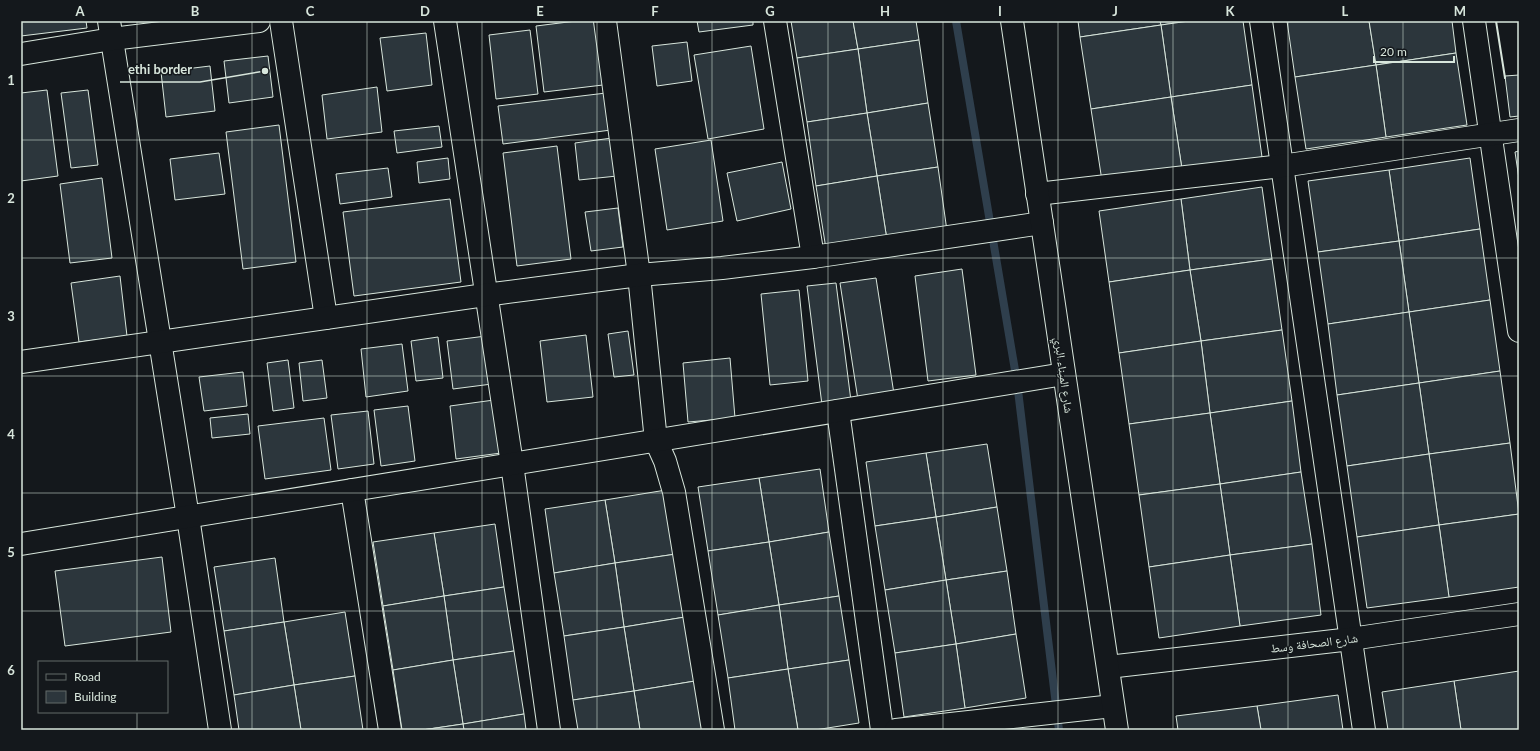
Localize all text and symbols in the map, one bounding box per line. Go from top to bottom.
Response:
text: A [74,3,85,19]
text: B [191,3,200,19]
text: C [306,3,315,19]
text: D [420,3,430,19]
text: E [536,3,544,19]
text: F [651,3,659,19]
text: G [765,3,775,19]
text: H [880,3,890,19]
text: I [998,3,1002,19]
text: J [1112,3,1118,19]
text: K [1226,3,1236,19]
text: L [1342,3,1349,19]
text: M [1454,3,1466,19]
scale bar [1374,38,1454,64]
text: 20 m [1380,44,1407,59]
callout: ethi border [120,57,200,82]
text: ethi border [128,61,192,77]
text: 1 [7,72,15,88]
text: 2 [7,190,15,206]
text: 3 [7,308,15,324]
street label: شارع الميناء البري [1048,336,1077,414]
text: 4 [7,426,15,442]
text: 5 [7,544,15,560]
street label: شارع الصحافة وسط [1269,630,1359,657]
legend [38,661,168,713]
text: 6 [7,662,15,678]
text: Road [74,669,101,684]
text: Building [74,689,117,704]

